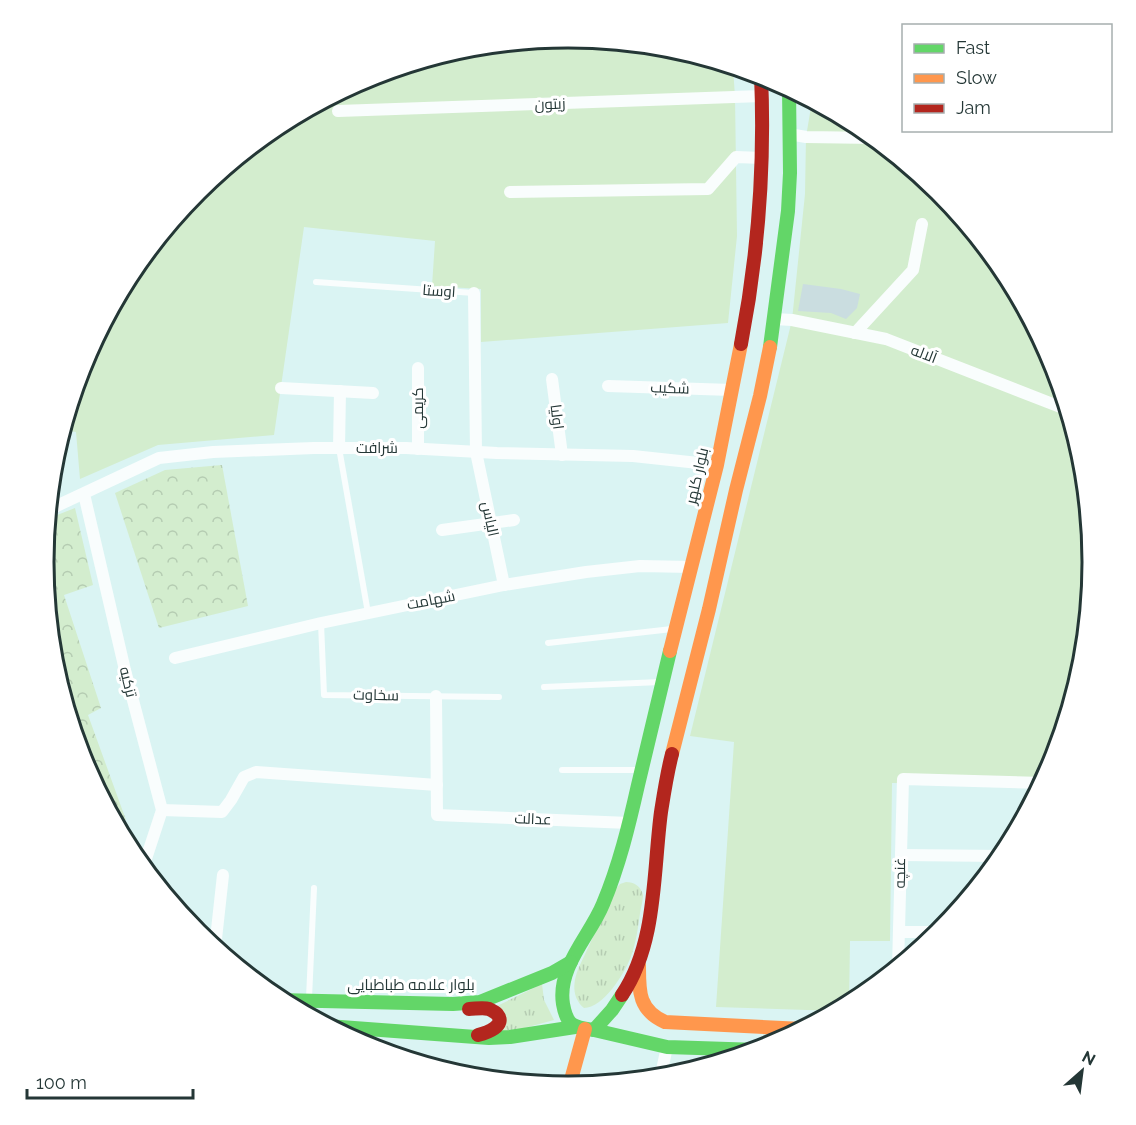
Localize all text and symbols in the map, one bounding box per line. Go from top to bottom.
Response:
legend [902,24,1112,132]
text: Fast [956,37,990,58]
text: Slow [956,67,997,88]
street label: زیتون [534,94,566,115]
text: Jam [956,97,991,118]
street label: اوستا [422,281,456,301]
street label: آلاله [908,341,940,367]
street label: شکیب [650,378,690,398]
street label: کریمی [409,387,428,429]
street label: اولیا [547,403,567,431]
street label: شرافت [356,439,398,457]
street label: بلوار کلهر [682,446,713,507]
street label: الیاس [477,500,502,538]
street label: شهامت [405,587,457,614]
street label: تزکیه [116,665,140,699]
street label: سخاوت [353,686,399,704]
street label: عدالت [514,809,552,829]
street label: غنچه [891,857,910,889]
street label: بلوار علامه طباطبایی [347,976,475,995]
north arrow [1052,1041,1112,1101]
text: N [1079,1047,1099,1069]
scale bar [27,1062,194,1100]
text: 100 m [36,1072,87,1093]

